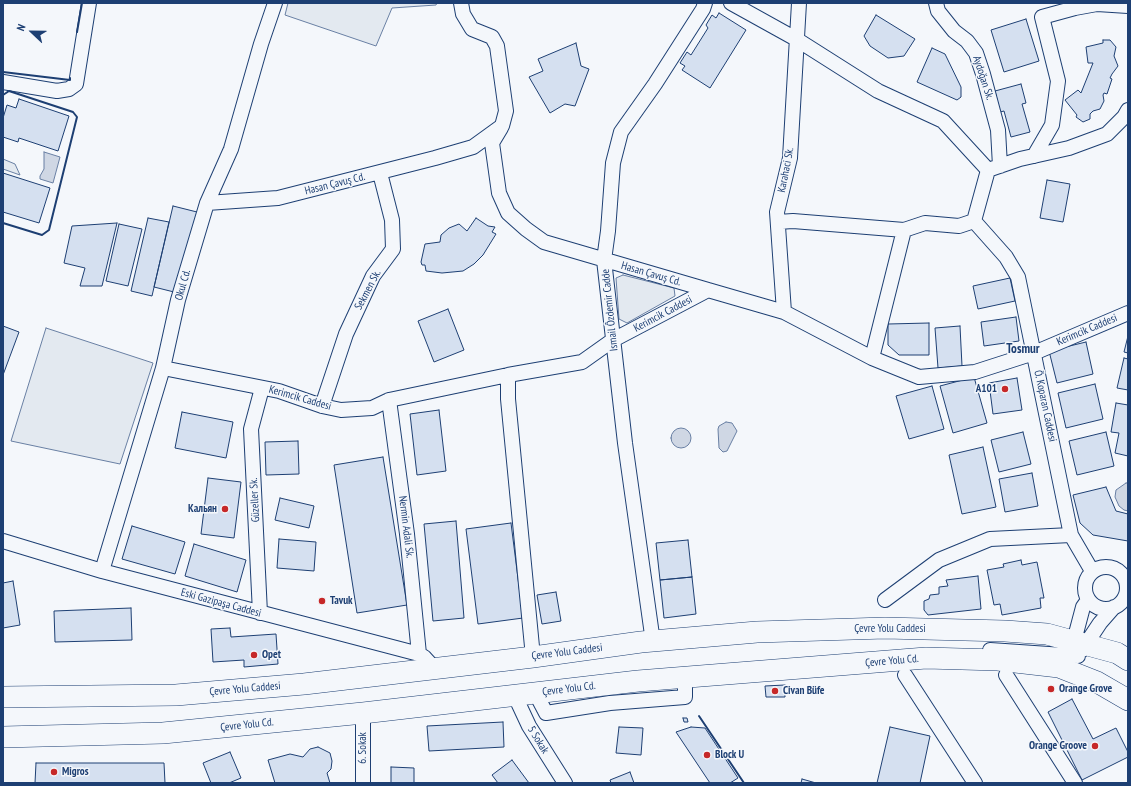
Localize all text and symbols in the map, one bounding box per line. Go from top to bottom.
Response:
north arrow [12,12,52,52]
text: N [13,22,28,33]
street label: Aydoğan Sk. [970,54,996,102]
street label: Karahaci Sk. [775,146,797,194]
street label: Hasan Çavuş Cd. [303,170,367,198]
street label: Hasan Çavuş Cd. [620,259,682,289]
street label: Okul Cd. [172,268,194,302]
street label: Sekmen Sk. [352,268,384,312]
street label: Ismail Ôzdemir Cadde [599,268,621,352]
street label: Kerimcik Caddesi [631,293,695,335]
street label: Kerimcik Caddesi [1055,311,1119,349]
district label: Tosmur [1006,341,1040,357]
street label: Ö. Koparan Caddesi [1031,369,1059,443]
place label: A101 [976,382,997,396]
street label: Kerimcik Caddesi [267,383,333,413]
marker: A101 [1000,384,1010,394]
street label: Güzeller Sk. [247,477,263,523]
street label: Nermin Adali Sk. [396,495,416,559]
place label: Кальян [188,502,217,516]
marker: Кальян [220,504,230,514]
street label: Eski Gazipaşa Caddesi [179,586,263,620]
place label: Tavuk [330,594,353,608]
marker: Tavuk [317,596,327,606]
street label: Çevre Yolu Caddesi [854,622,926,636]
street label: Çevre Yolu Caddesi [531,641,603,663]
place label: Opet [262,648,281,662]
marker: Opet [249,650,259,660]
street label: Çevre Yolu Cd. [865,652,919,670]
street label: Çevre Yolu Caddesi [209,679,281,699]
street label: Çevre Yolu Cd. [542,679,596,699]
place label: Orange Grove [1059,682,1112,696]
place label: Civan Büfe [783,684,825,698]
marker: Orange Grove [1046,684,1056,694]
marker: Civan Büfe [770,686,780,696]
street label: Çevre Yolu Cd. [220,716,274,734]
street label: 5 Sokak [525,724,551,756]
street label: 6. Sokak [356,732,370,764]
place label: Orange Groove [1029,739,1087,753]
marker: Orange Groove [1090,741,1100,751]
place label: Block U [715,748,744,762]
marker: Block U [702,750,712,760]
place label: Migros [62,765,89,779]
marker: Migros [49,767,59,777]

